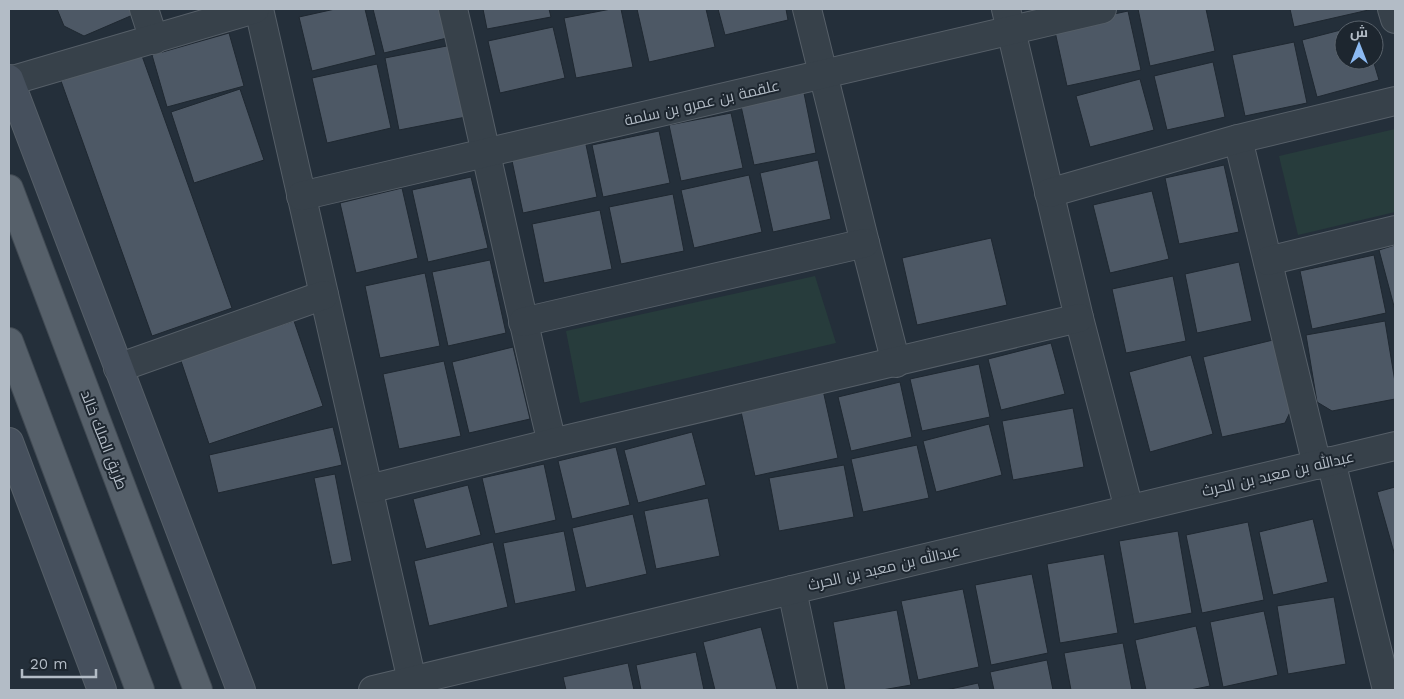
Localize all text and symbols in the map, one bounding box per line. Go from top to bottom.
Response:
north arrow [1334,20,1384,70]
text: ش [1350,24,1368,41]
street label: علقمة بن عمرو بن سلمة [623,76,782,131]
street label: طريق الملك خالد [76,388,131,492]
street label: عبدالله بن معبد بن الحرث [1200,447,1356,501]
street label: عبدالله بن معبد بن الحرث [806,541,962,595]
scale bar [22,646,96,678]
text: 20 m [30,655,68,673]

